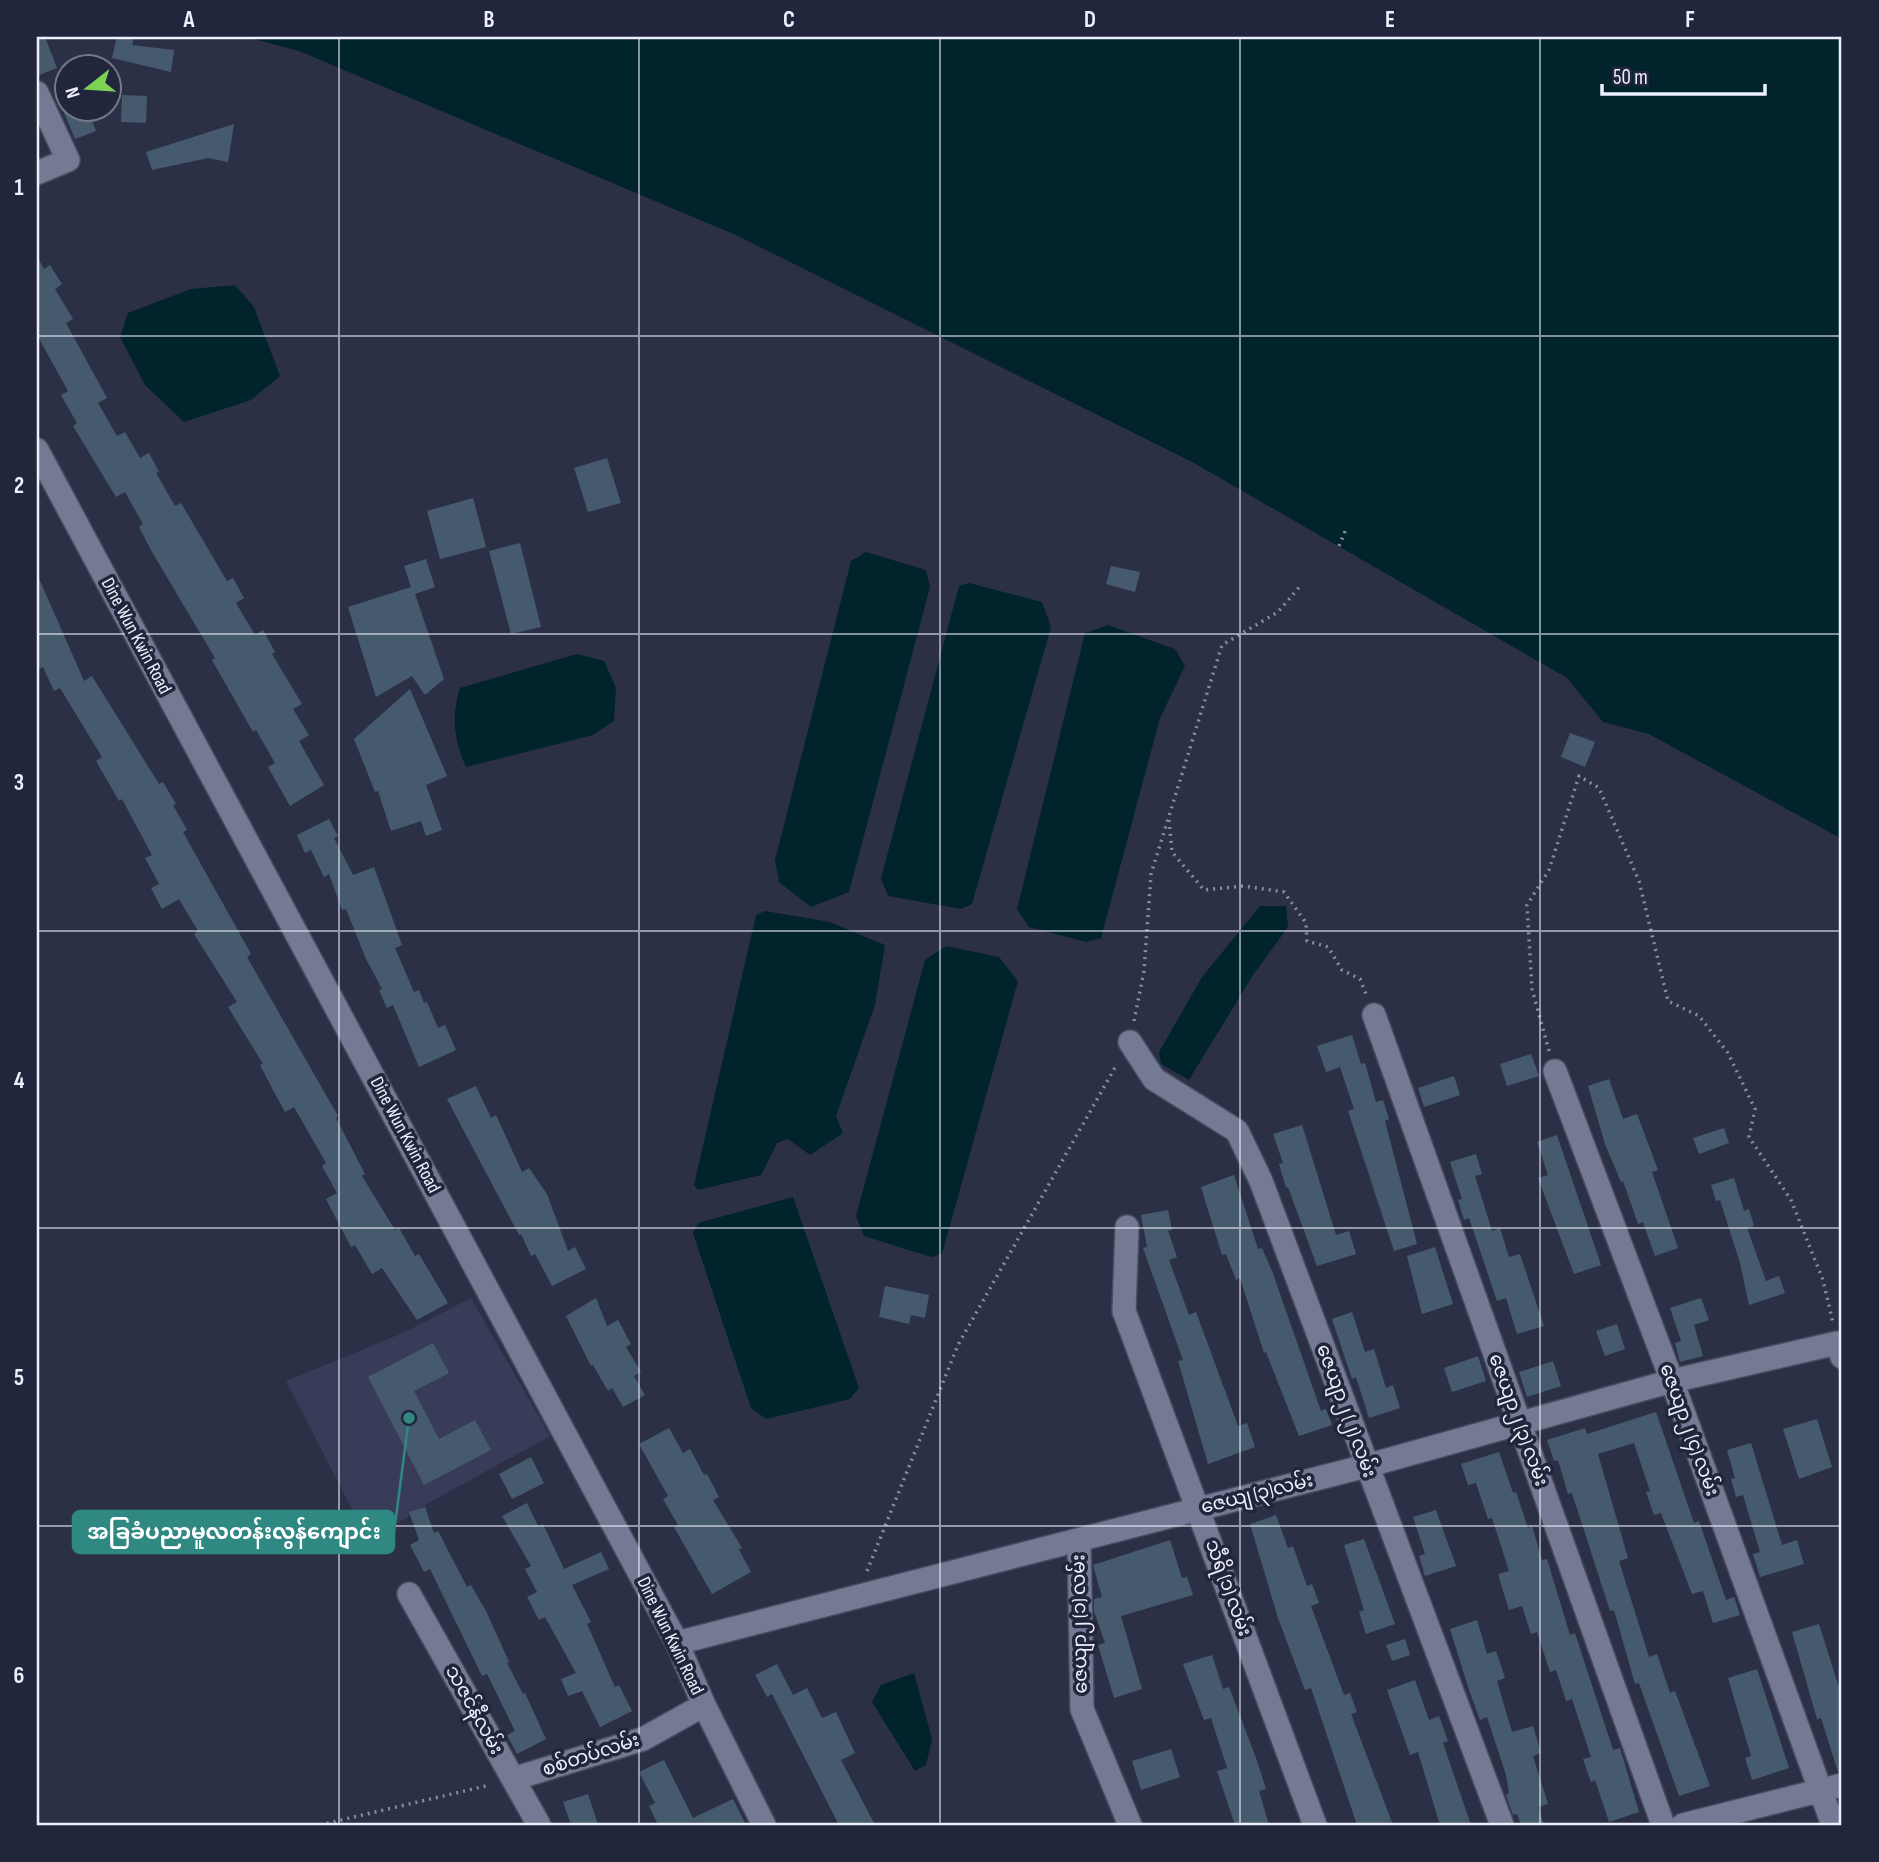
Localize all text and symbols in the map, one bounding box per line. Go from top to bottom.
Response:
text: A [183,6,196,34]
text: B [484,6,495,34]
text: C [783,6,795,34]
text: D [1084,6,1096,34]
text: E [1385,6,1395,34]
text: F [1685,6,1695,34]
north arrow [52,52,122,122]
scale bar [1602,52,1765,96]
text: 50 m [1613,65,1648,90]
text: N [61,84,86,101]
text: 1 [14,174,24,202]
text: 2 [14,472,24,500]
street label: Dine Wun Kwin Road [96,574,176,698]
text: 3 [14,769,24,797]
text: 4 [14,1067,25,1095]
street label: Dine Wun Kwin Road [365,1073,445,1197]
street label: ဇေယျာ၂ (၂) လမ်း [1308,1340,1385,1482]
street label: ဇေယျာ၂ (၃) လမ်း [1481,1349,1556,1490]
street label: ဇေယျာ၂ (၄) လမ်း [1652,1359,1727,1500]
text: 5 [14,1364,24,1392]
street label: ဇေယျ (၃)လမ်း [1198,1465,1316,1522]
callout: အခြခံပညာမူလတန်းလွန်ကျောင်း [73,1511,394,1553]
text: အခြခံပညာမူလတန်းလွန်ကျောင်း [87,1516,381,1550]
street label: သီရိ (၁) လမ်း [1197,1535,1260,1641]
street label: ဇေယျာ၂ (၁) လမ်း [1063,1554,1096,1694]
street label: Dine Wun Kwin Road [632,1573,708,1699]
street label: သဇင်နီလမ်း [437,1659,511,1760]
text: 6 [14,1662,24,1690]
street label: စစ်တပ်လမ်း [538,1725,642,1781]

